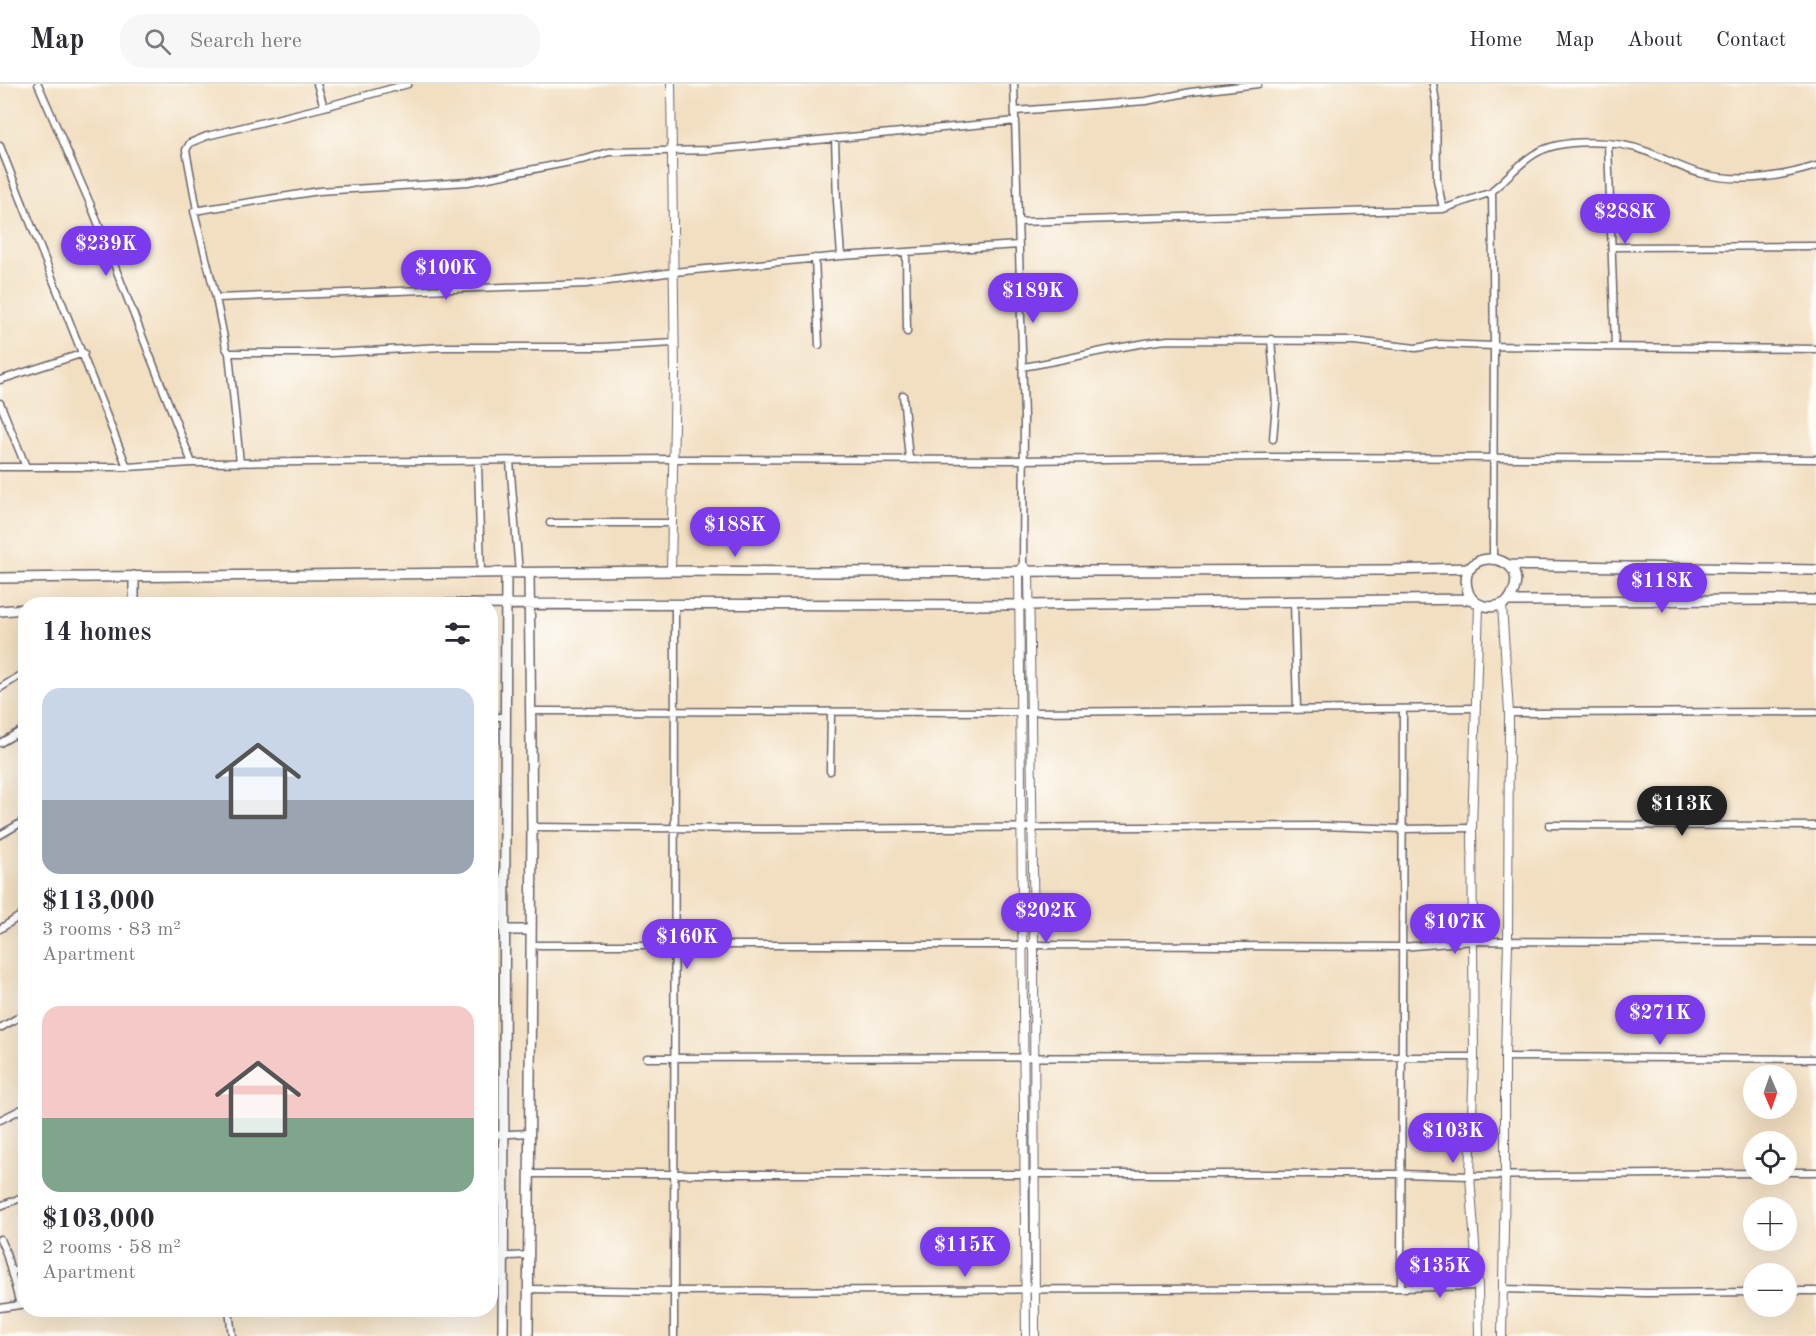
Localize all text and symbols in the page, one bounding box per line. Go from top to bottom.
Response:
search box [120,14,540,68]
icon: search [141,25,174,58]
text: Map [30,27,84,55]
text: Search here [189,30,302,52]
text: Home [1469,30,1522,51]
text: Map [1555,30,1594,51]
text: About [1627,30,1683,51]
text: Contact [1716,30,1786,51]
pin: $288K [1583,194,1667,245]
text: $288K [1594,203,1656,223]
pin: $239K [64,226,148,277]
text: $239K [75,235,137,255]
pin: $100K [404,250,488,301]
text: $100K [415,259,477,279]
pin: $189K [991,273,1075,324]
text: $189K [1002,282,1064,302]
pin: $188K [693,507,777,558]
text: $188K [704,516,766,536]
pin: $118K [1620,563,1704,614]
text: $118K [1631,572,1693,592]
icon: filters [441,617,474,650]
text: 14 homes [42,620,151,646]
icon: home [204,727,312,835]
pin: $113K [1640,786,1724,837]
text: $113K [1651,795,1713,815]
text: $113,000 [42,889,155,915]
pin: $202K [1004,893,1088,944]
text: $202K [1015,902,1077,922]
pin: $107K [1413,904,1497,955]
text: $107K [1424,913,1486,933]
pin: $160K [645,919,729,970]
text: 3 rooms · 83 m² [42,920,181,940]
text: $160K [656,928,718,948]
text: Apartment [42,945,136,965]
pin: $271K [1618,995,1702,1046]
text: $271K [1629,1004,1691,1024]
icon: home [204,1045,312,1153]
north arrow [1743,1065,1797,1119]
map controls [1743,1065,1797,1317]
pin: $103K [1411,1113,1495,1164]
text: $103K [1422,1122,1484,1142]
button: locate [1743,1131,1797,1185]
button: + [1743,1197,1797,1251]
text: $103,000 [42,1207,155,1233]
pin: $115K [923,1227,1007,1278]
text: $115K [934,1236,996,1256]
text: 2 rooms · 58 m² [42,1238,181,1258]
pin: $135K [1398,1248,1482,1299]
text: $135K [1409,1257,1471,1277]
text: Apartment [42,1263,136,1283]
button: − [1743,1263,1797,1317]

